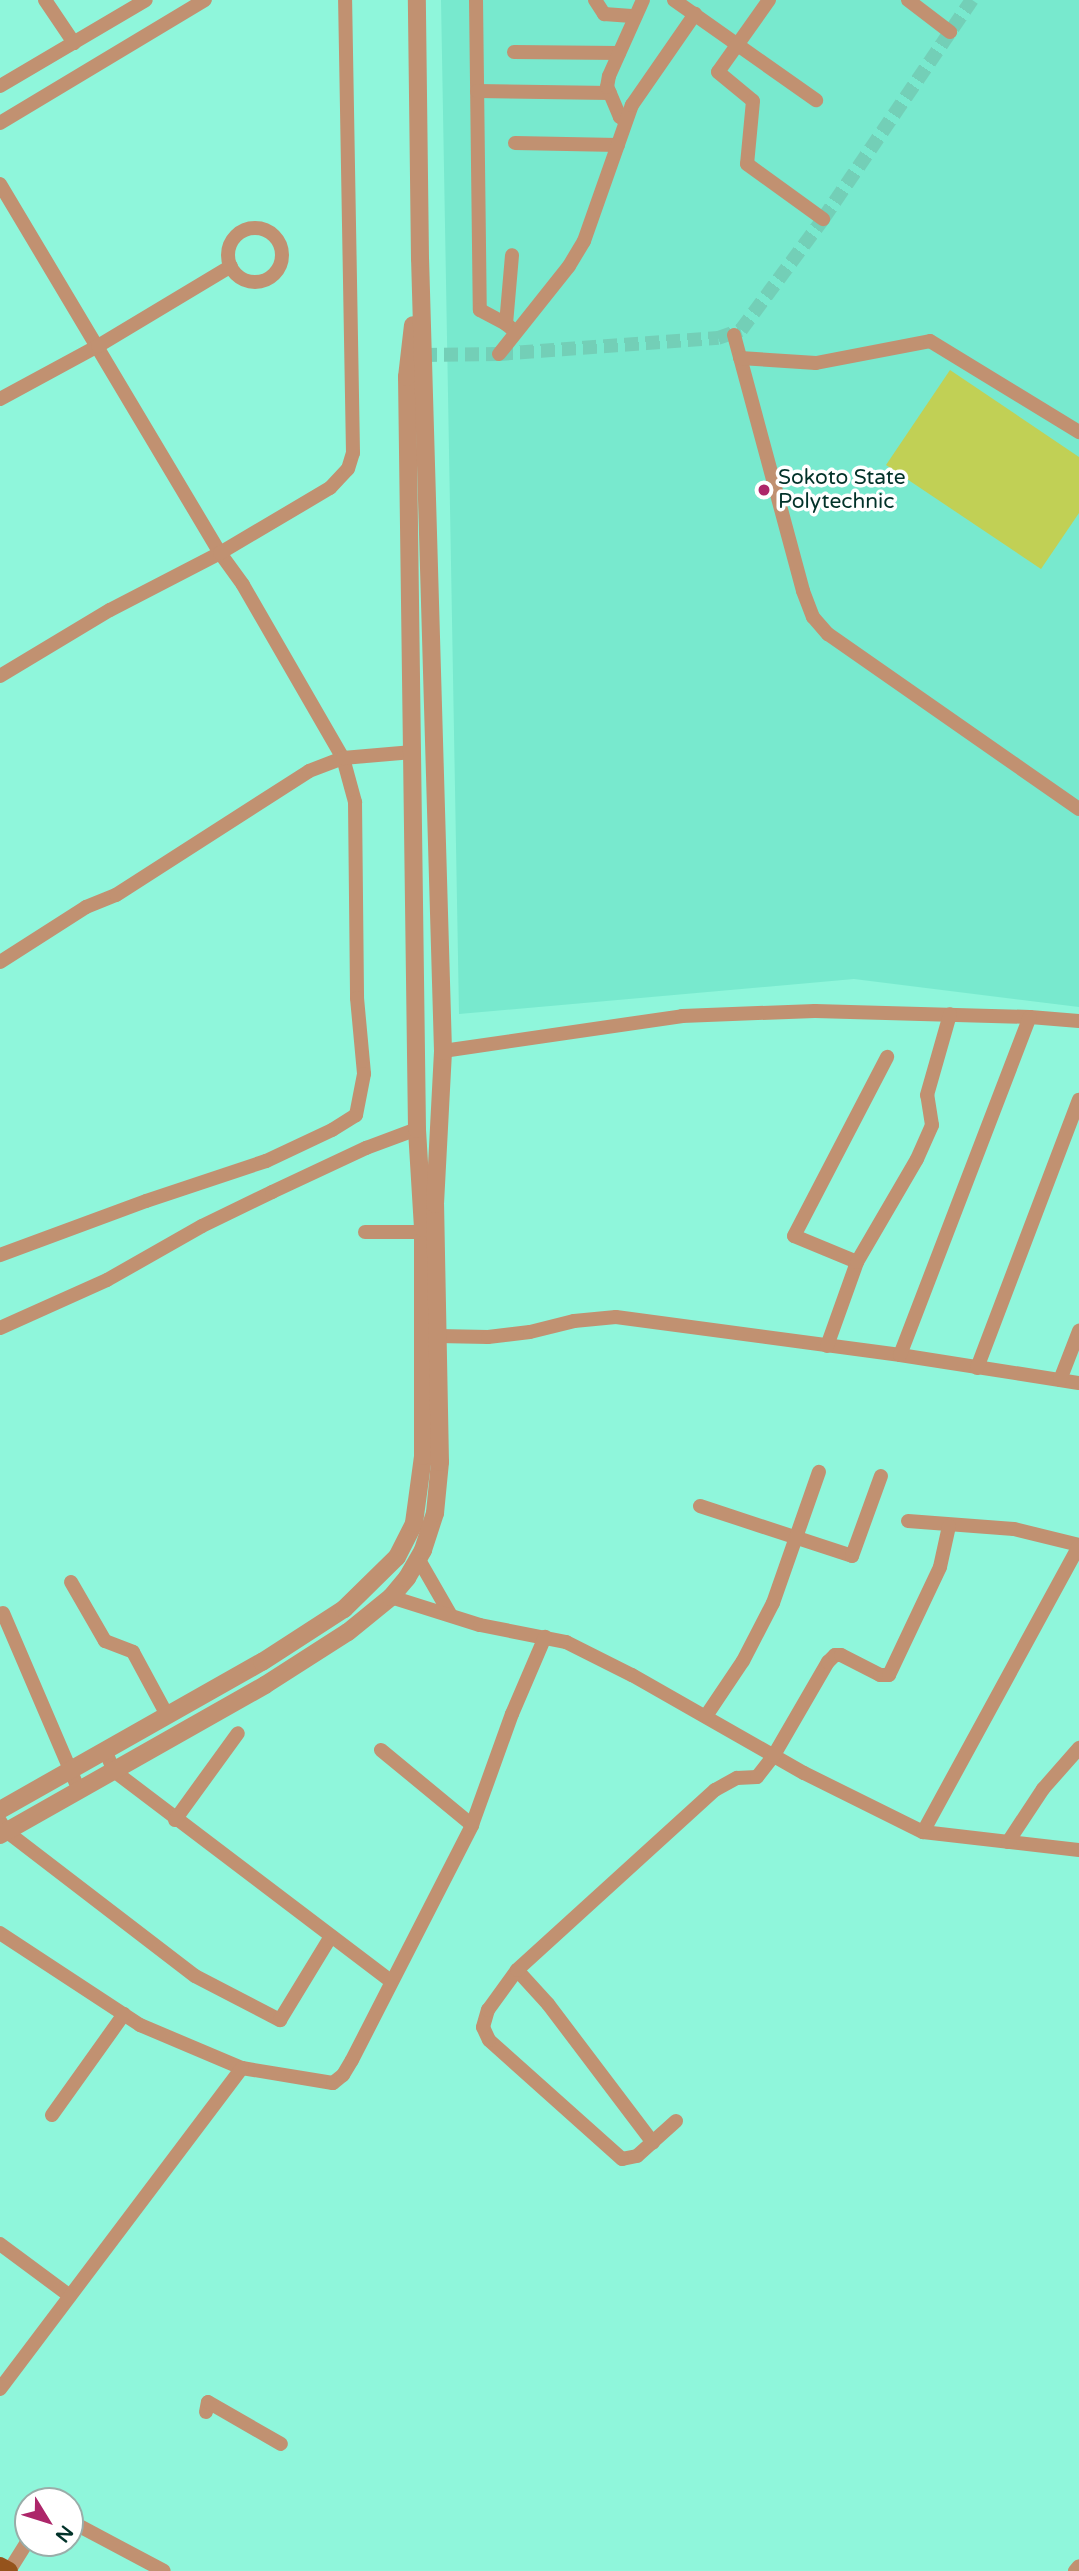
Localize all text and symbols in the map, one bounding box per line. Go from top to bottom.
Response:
place label: Sokoto State Polytechnic [778,465,906,515]
marker: Sokoto State Polytechnic [756,482,772,498]
north arrow [14,2487,84,2557]
text: N [51,2521,77,2546]

